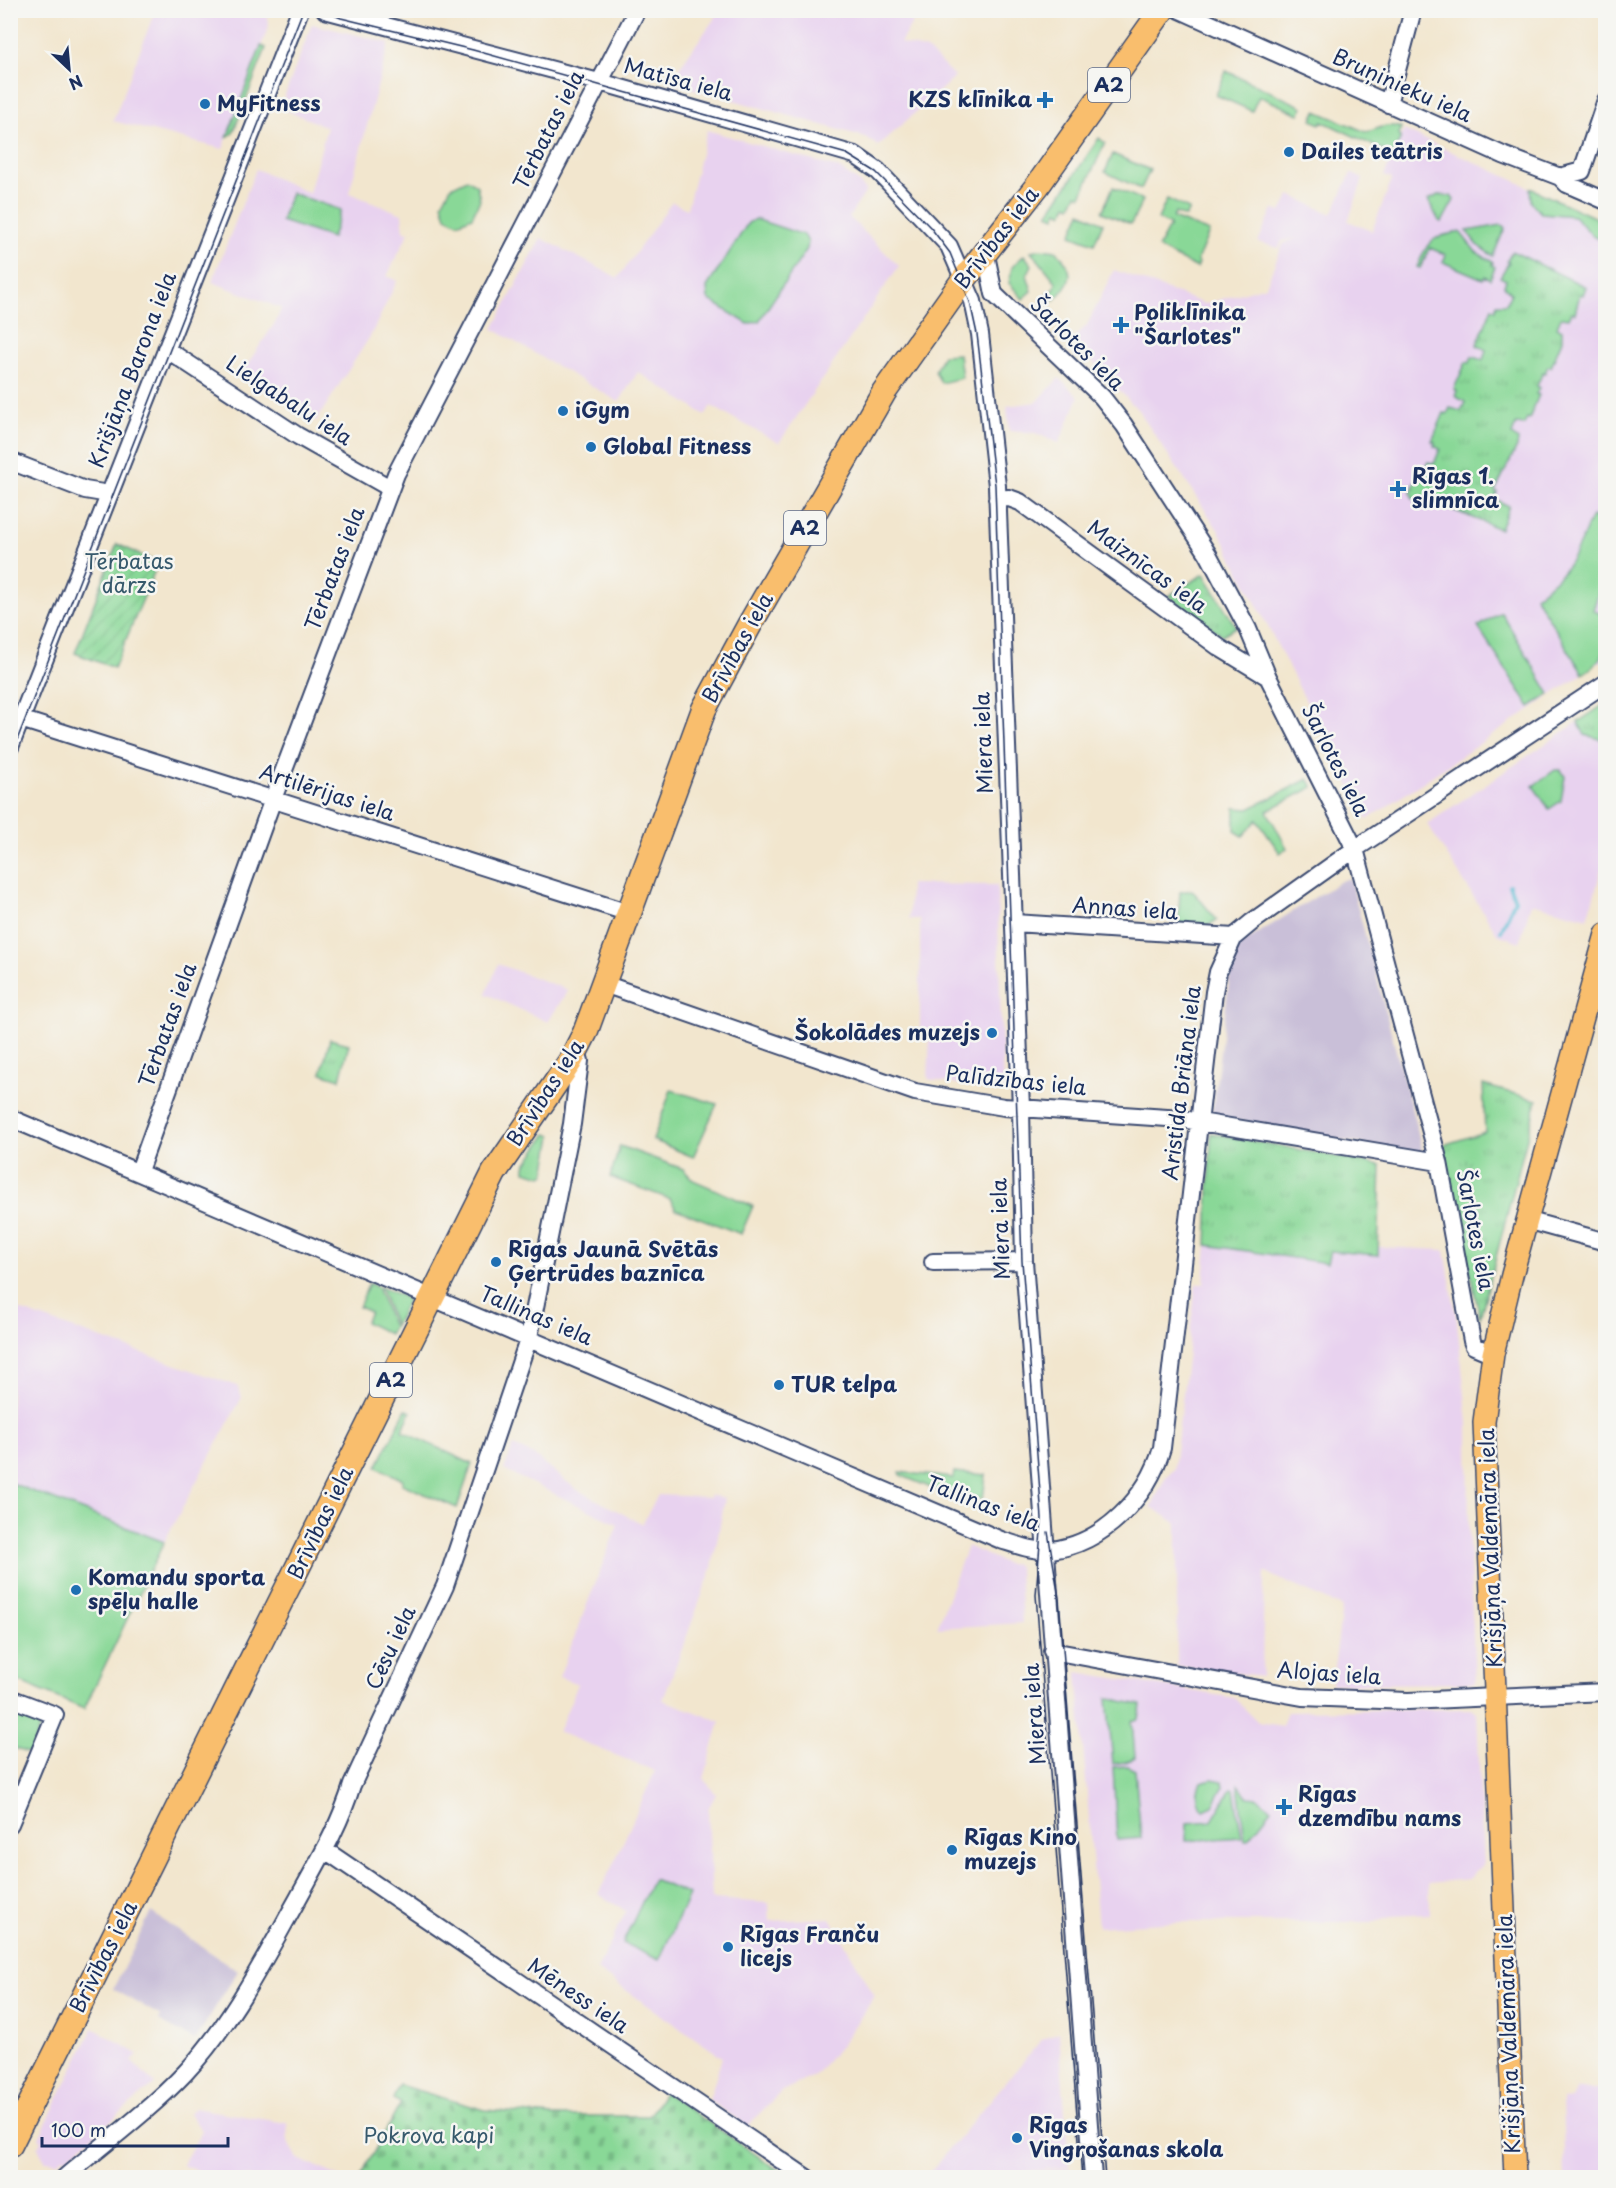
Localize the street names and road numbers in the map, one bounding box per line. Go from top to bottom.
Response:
street label: Bruņinieku iela [1328,39,1478,129]
street label: Matīsa iela [621,48,736,108]
street label: Tērbatas iela [503,64,591,194]
road number: A2 [1088,68,1130,102]
street label: Brīvības iela [945,179,1046,295]
street label: Krišjāņa Barona iela [79,267,183,472]
street label: Šarlotes iela [1024,288,1133,397]
street label: Lielgabalu iela [221,346,360,452]
street label: Tērbatas iela [295,502,371,635]
road number: A2 [784,511,826,545]
street label: Maiznīcas iela [1081,511,1215,620]
street label: Brīvības iela [693,586,780,708]
street label: Miera iela [964,691,1000,794]
street label: Šarlotes iela [1295,697,1379,821]
street label: Artilērijas iela [256,754,399,828]
street label: Annas iela [1071,887,1179,927]
street label: Tērbatas iela [129,958,203,1091]
street label: Aristida Briāna iela [1152,984,1208,1182]
street label: Brīvības iela [498,1032,591,1152]
street label: Palīdzības iela [944,1056,1088,1102]
street label: Šarlotes iela [1450,1166,1504,1293]
street label: Miera iela [981,1177,1017,1280]
street label: Tallinas iela [475,1276,598,1352]
road number: A2 [370,1363,412,1397]
street label: Krišjāņa Valdemāra iela [1469,1427,1509,1668]
street label: Brīvības iela [278,1460,360,1584]
street label: Tallinas iela [922,1466,1045,1539]
street label: Cēsu iela [356,1600,423,1694]
street label: Alojas iela [1276,1652,1382,1692]
street label: Miera iela [1013,1662,1053,1766]
street label: Brīvības iela [60,1894,144,2018]
street label: Krišjāņa Valdemāra iela [1487,1913,1527,2154]
street label: Mēness iela [522,1949,636,2040]

